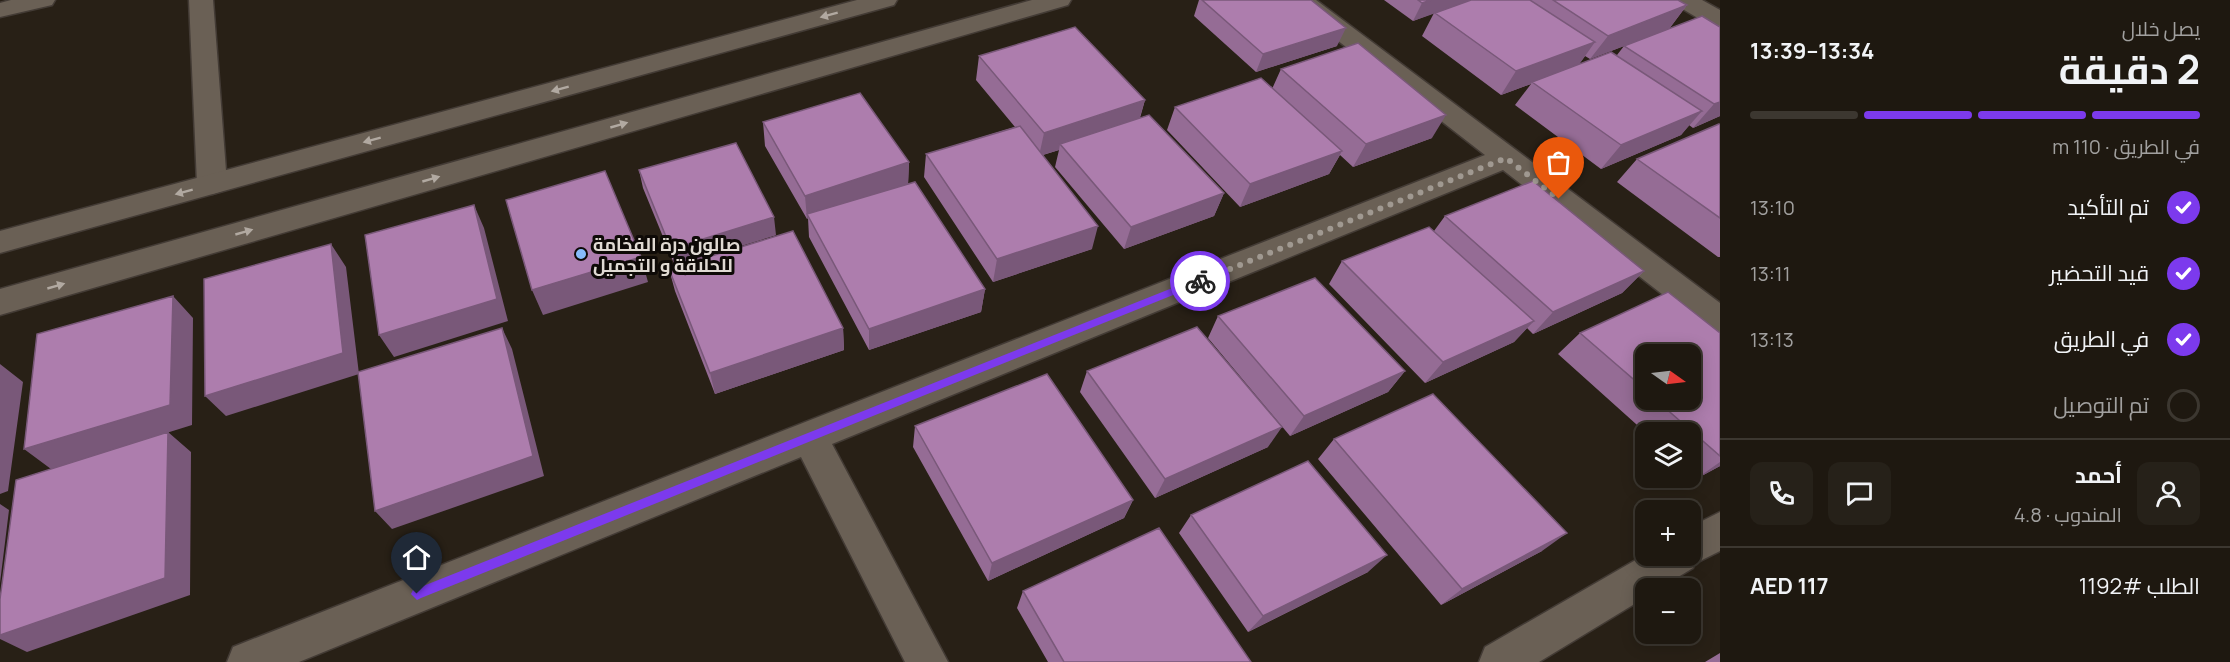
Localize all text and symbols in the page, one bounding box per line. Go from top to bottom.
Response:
one-way arrow [820,11,838,21]
text: يصل خلال [2122,15,2200,42]
text: 13:34–13:39 [1750,36,1874,66]
text: 2 دقيقة [2059,42,2200,96]
one-way arrow [551,85,569,94]
one-way arrow [610,120,628,130]
text: في الطريق · 110 m [2052,133,2200,160]
one-way arrow [363,136,381,146]
pin [1533,137,1584,199]
icon: bag [1542,146,1575,179]
one-way arrow [422,174,440,183]
one-way arrow [175,188,193,197]
icon: check [2167,191,2200,224]
text: تم التأكيد [2067,192,2149,222]
text: 13:10 [1750,194,1795,221]
one-way arrow [235,227,253,236]
place label: صالون درة الفخامة للحلاقة و التجميل [593,232,741,277]
marker: صالون درة الفخامة للحلاقة و التجميل [574,247,588,261]
courier [1170,251,1230,311]
icon: check [2167,257,2200,290]
text: قيد التحضير [2049,258,2149,288]
text: 13:11 [1750,260,1790,287]
icon: bike [1184,265,1217,298]
one-way arrow [47,281,65,290]
icon: check [2167,323,2200,356]
text: في الطريق [2054,324,2149,354]
text: 13:13 [1750,326,1794,353]
north arrow [1635,344,1701,410]
map controls [1635,344,1701,644]
text: تم التوصيل [2053,390,2149,420]
button: layers [1635,422,1701,488]
text: أحمد [2075,460,2122,490]
button: phone [1750,462,1813,525]
button: chat [1828,462,1891,525]
button: person [2137,462,2200,525]
button: + [1635,500,1701,566]
text: المندوب · 4.8 [2014,501,2122,528]
pin [391,532,442,594]
icon: home [400,541,433,574]
text: AED 117 [1750,571,1828,601]
text: الطلب #1192 [2079,571,2200,601]
button: − [1635,578,1701,644]

